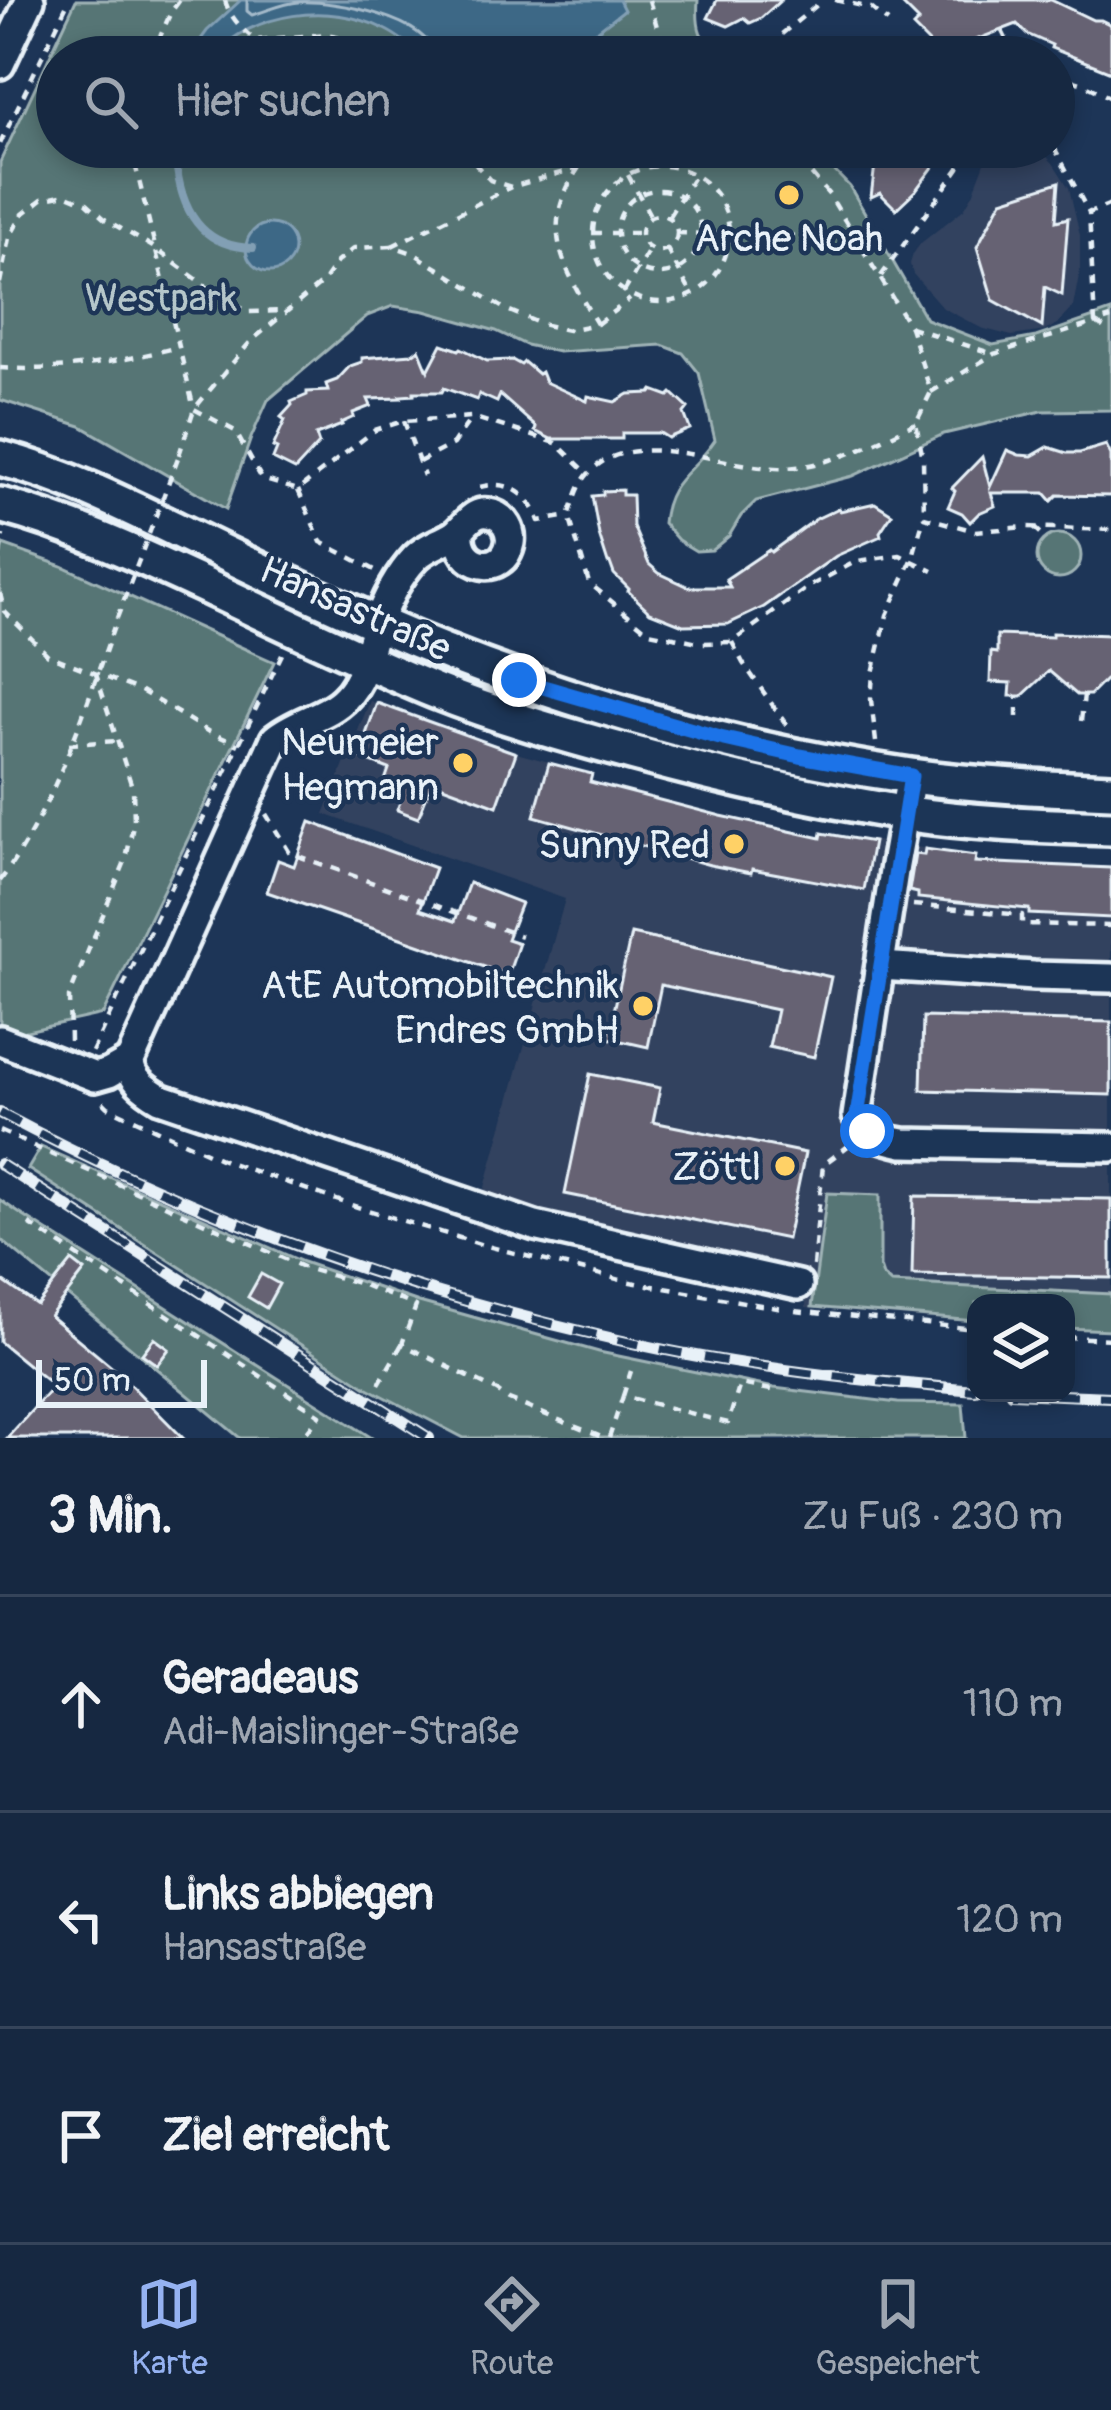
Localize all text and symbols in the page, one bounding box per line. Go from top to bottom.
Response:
search box [36,36,1075,168]
icon: search [78,69,144,135]
text: Hier suchen [174,74,391,130]
marker: Arche Noah [776,182,802,208]
place label: Arche Noah [695,214,883,263]
park label: Westpark [85,274,237,323]
street label: Hansastraße [252,545,459,673]
route end [492,653,546,707]
place label: Neumeier Heg‍mann [281,718,439,812]
marker: Neumeier Heg‍mann [450,750,476,776]
place label: Sunny Red [538,821,710,870]
marker: Sunny Red [721,831,747,857]
place label: AtE Automobiltechnik Endres GmbH [261,961,619,1055]
marker: AtE Automobiltechnik Endres GmbH [630,993,656,1019]
route start [840,1104,894,1158]
place label: Zöttl [672,1143,761,1192]
marker: Zöttl [772,1153,798,1179]
map controls [967,1294,1075,1402]
button: layers [967,1294,1075,1402]
scale bar [36,1354,207,1407]
text: 50 m [54,1360,131,1401]
text: 3 Min. [48,1484,173,1548]
text: Zu Fuß · 230 m [802,1492,1063,1541]
text: Geradeaus [162,1651,358,1707]
icon: ahead [48,1671,114,1737]
text: 110 m [963,1679,1063,1728]
text: Adi-Maislinger-Straße [162,1707,519,1756]
text: Links abbiegen [162,1867,434,1923]
icon: left [48,1887,114,1953]
text: 120 m [956,1895,1063,1944]
text: Hansastraße [162,1923,366,1972]
icon: arrive [48,2103,114,2169]
text: Ziel erreicht [162,2108,389,2164]
tab: Karte [131,2271,208,2384]
tab: Route [470,2271,553,2384]
tab: Gespeichert [816,2271,980,2384]

